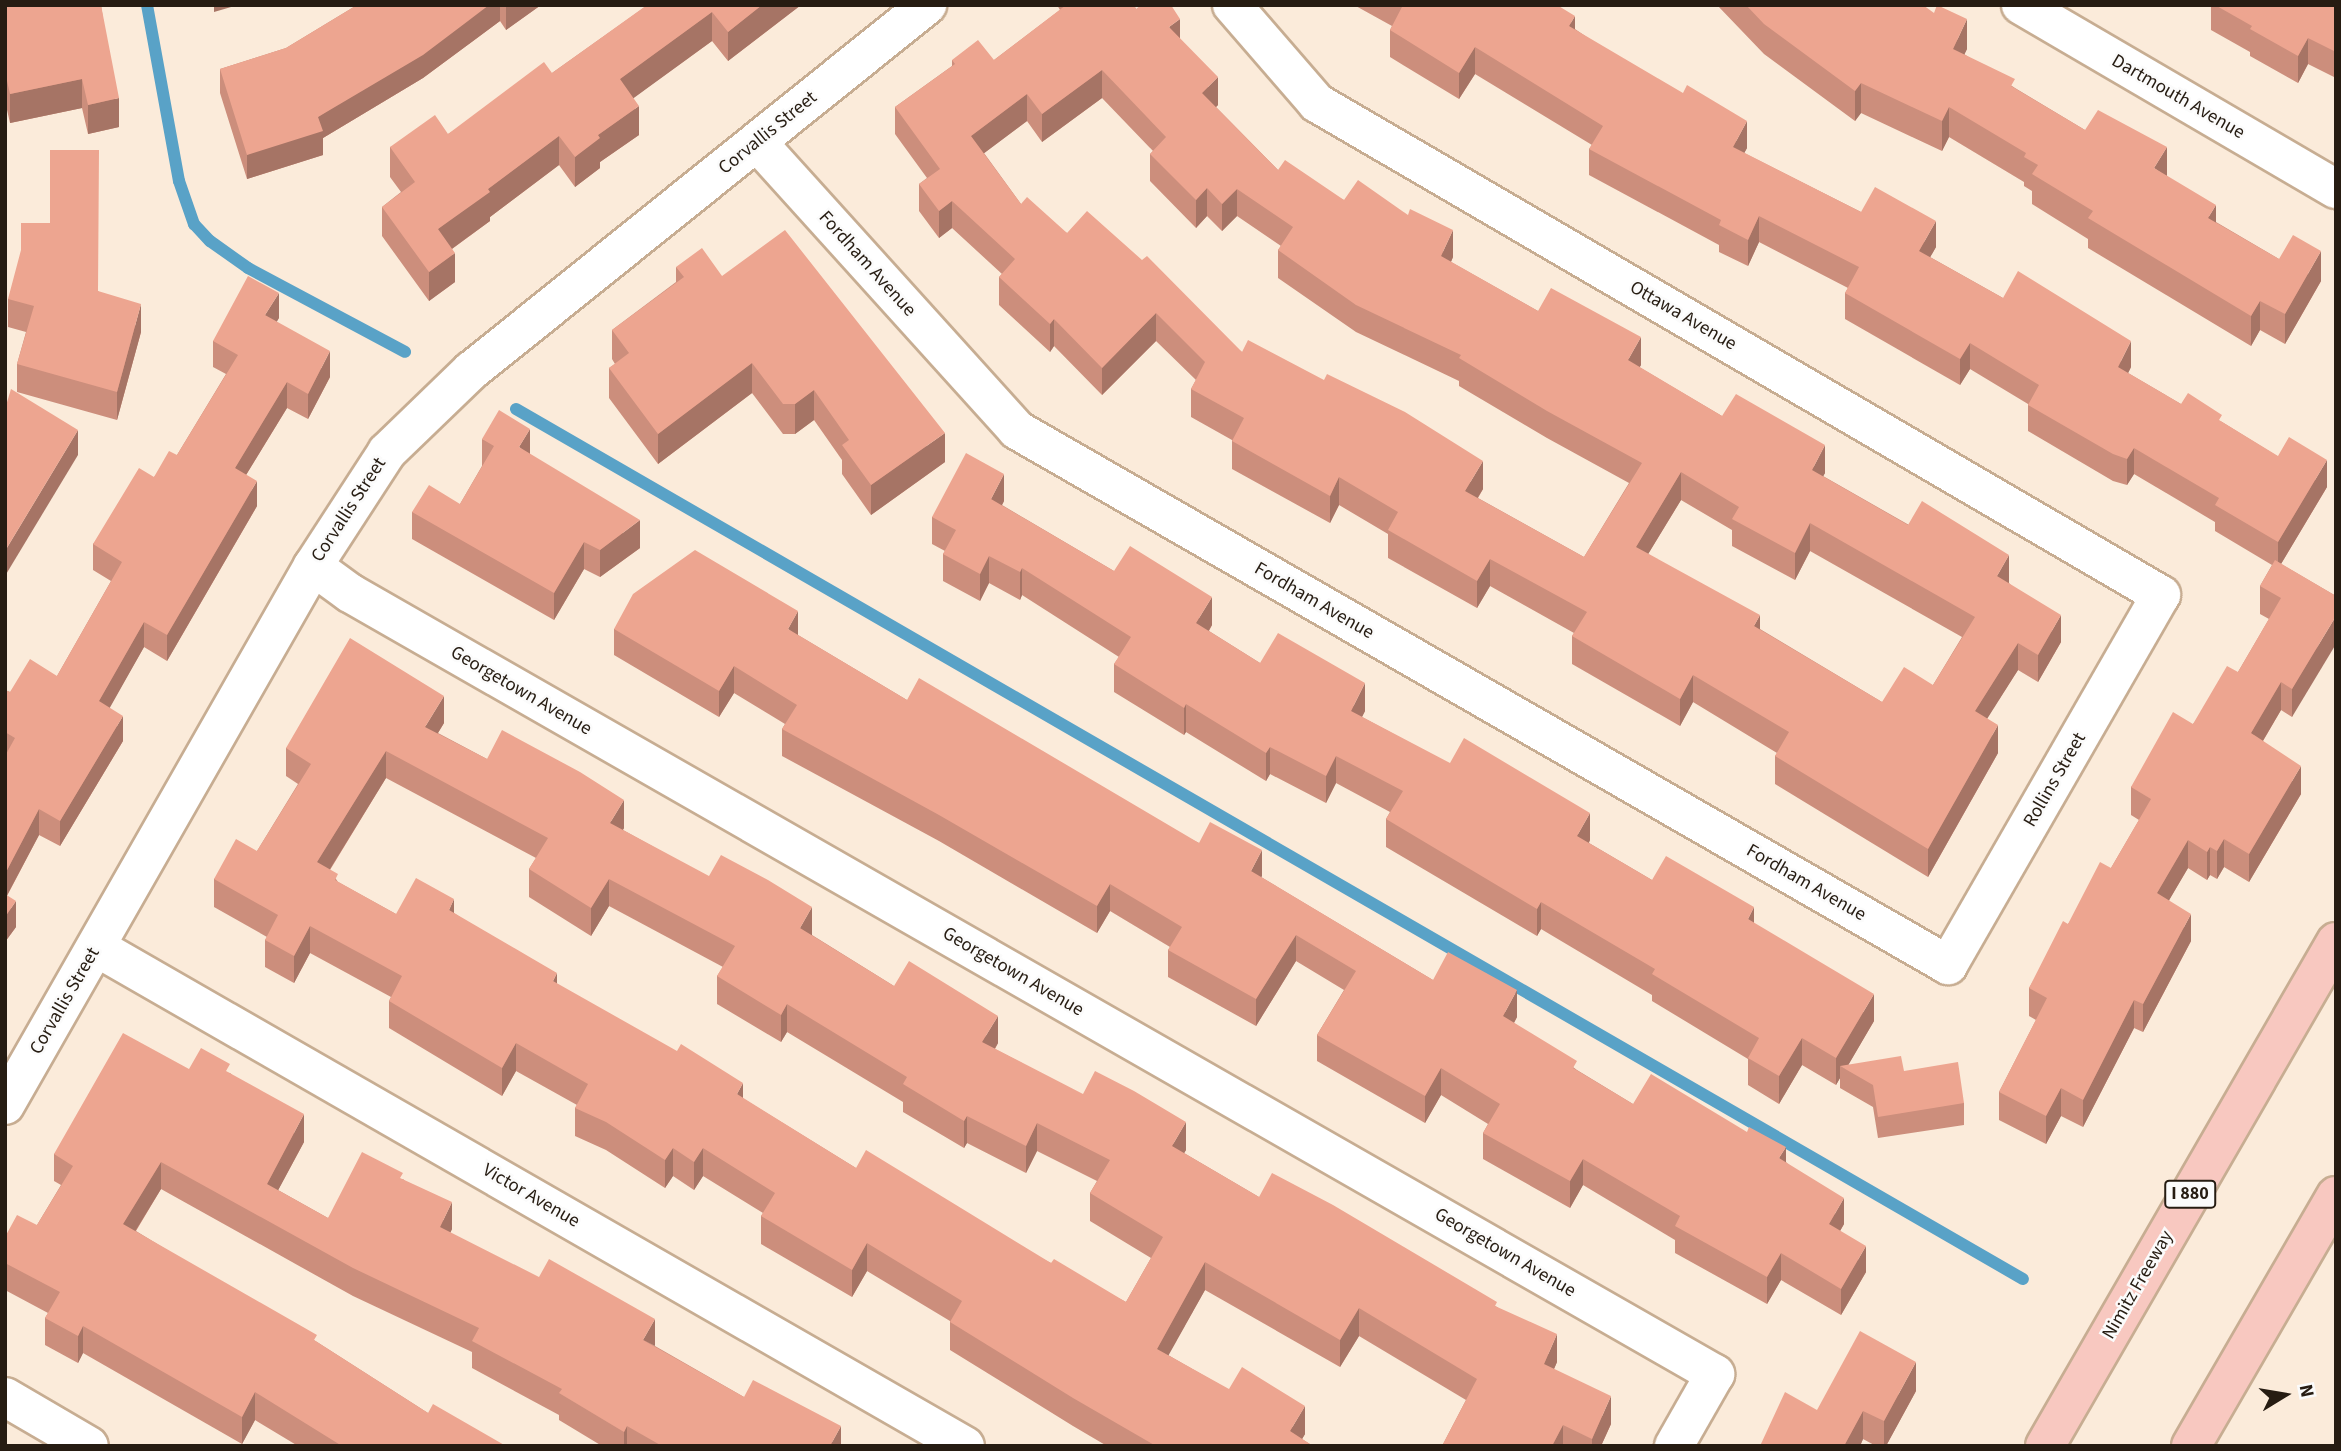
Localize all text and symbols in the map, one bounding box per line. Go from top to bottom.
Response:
street label: Dartmouth Avenue [2107,50,2249,144]
street label: Corvallis Street [714,86,822,180]
street label: Fordham Avenue [814,206,920,322]
street label: Ottawa Avenue [1625,276,1741,356]
street label: Corvallis Street [307,453,391,567]
street label: Fordham Avenue [1250,558,1378,644]
street label: Georgetown Avenue [446,641,596,741]
street label: Rollins Street [2019,729,2091,831]
street label: Fordham Avenue [1742,840,1870,926]
street label: Georgetown Avenue [938,922,1088,1022]
street label: Corvallis Street [25,943,105,1059]
street label: Victor Avenue [478,1159,584,1233]
road number: I 880 [2164,1180,2216,1209]
street label: Georgetown Avenue [1430,1203,1580,1303]
street label: Nimitz Freeway [2098,1226,2178,1344]
north arrow [2250,1360,2320,1430]
text: N [2292,1382,2321,1400]

